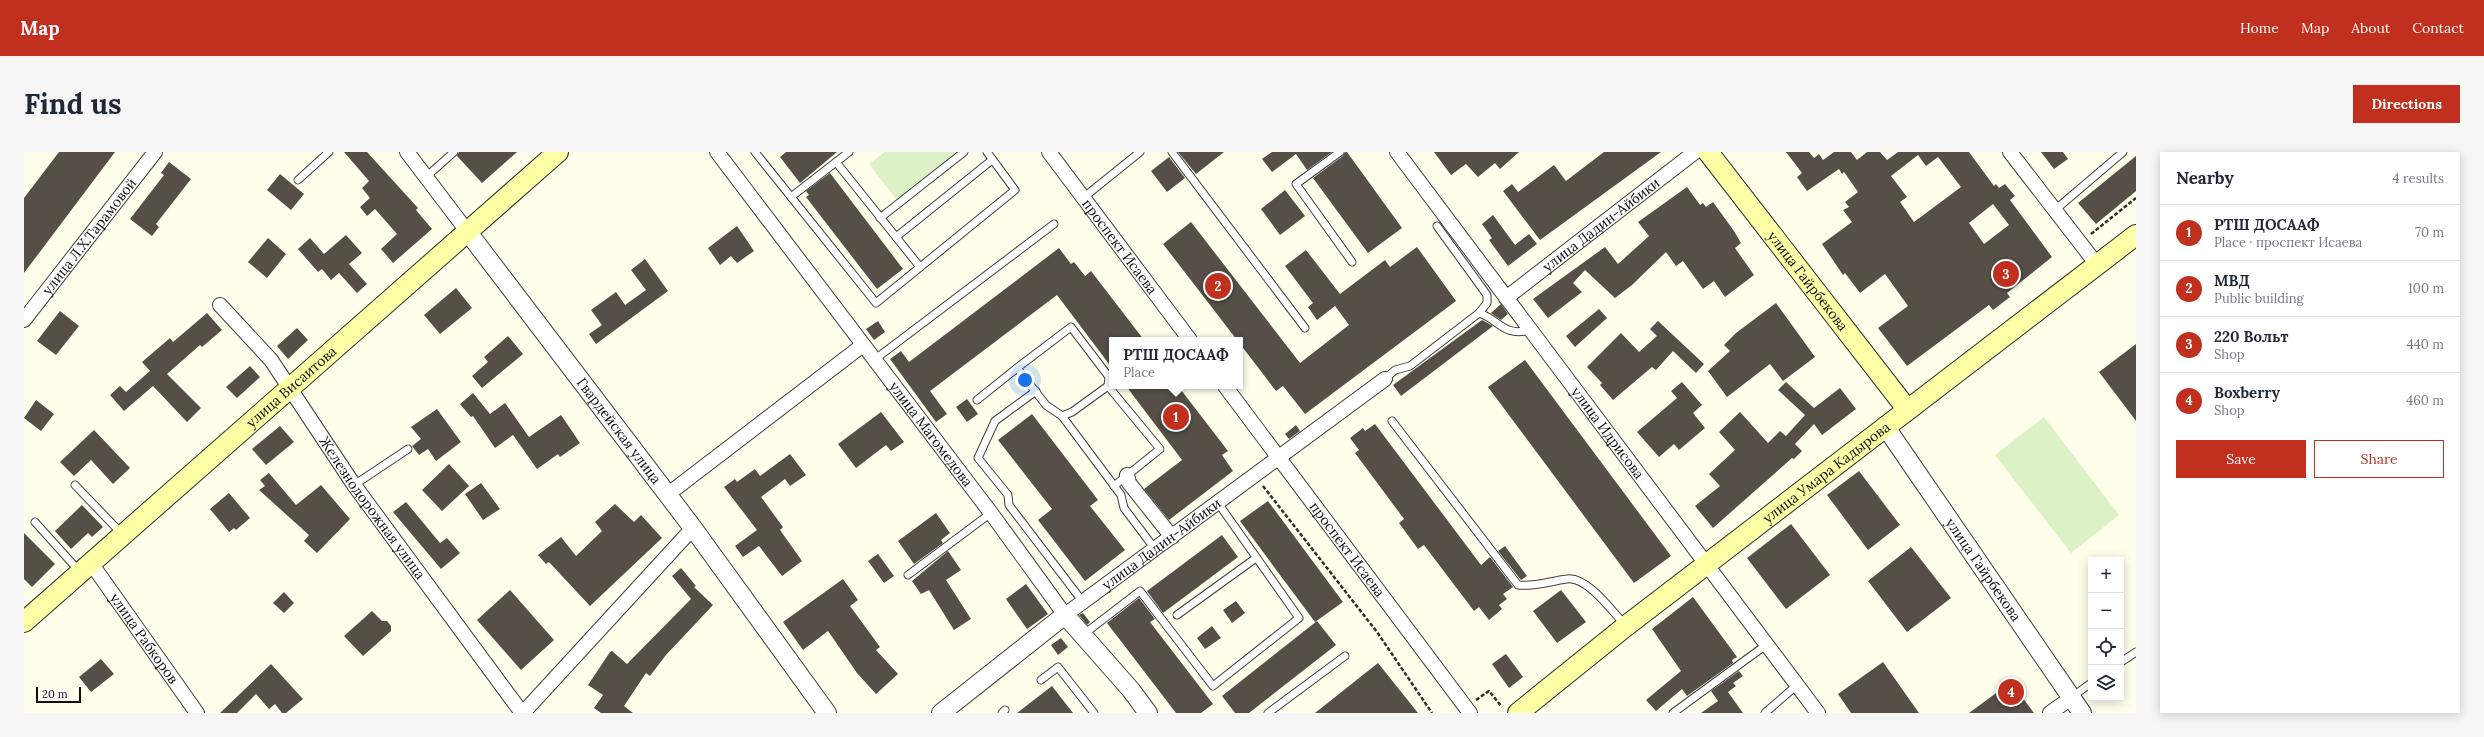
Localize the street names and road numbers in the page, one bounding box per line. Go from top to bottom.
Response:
street label: улица Л.Х.Тарамовой [38,174,140,298]
street label: улица Дадин-Айбики [1539,174,1663,276]
street label: проспект Исаева [1078,195,1161,298]
street label: улица Гайрбекова [1764,227,1852,334]
street label: улица Висаитова [242,342,340,431]
street label: Гвардейская улица [573,374,665,488]
street label: улица Магомедова [885,378,977,490]
street label: улица Идрисова [1567,383,1648,482]
street label: улица Умара Кадырова [1759,418,1894,527]
street label: Железнодорожная улица [315,433,429,583]
street label: улица Дадин-Айбики [1098,494,1225,594]
street label: проспект Исаева [1306,498,1389,600]
street label: улица Гайрбекова [1942,514,2025,625]
street label: улица Рабкоров [106,589,182,687]

